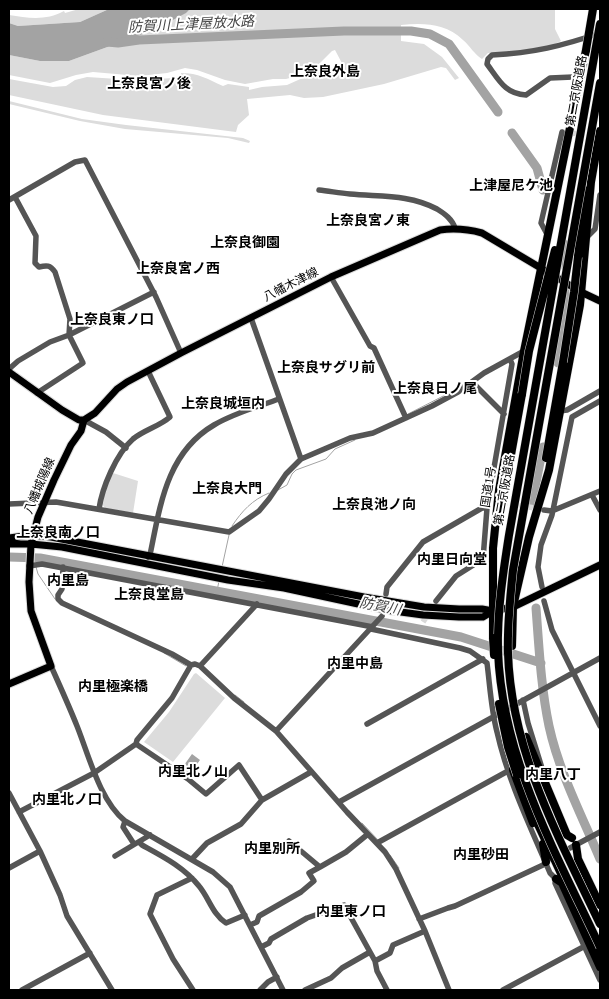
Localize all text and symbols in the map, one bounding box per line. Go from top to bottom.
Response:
water label: 防賀川上津屋放水路 [128,13,254,37]
street label: 第二京阪道路 [564,54,590,128]
district label: 上奈良外島 [290,64,360,80]
district label: 上奈良宮ノ後 [107,76,191,92]
district label: 上津屋尼ケ池 [469,178,553,194]
district label: 上奈良宮ノ東 [326,213,410,229]
district label: 上奈良御園 [210,235,280,251]
district label: 上奈良宮ノ西 [136,261,220,277]
street label: 八幡木津線 [261,265,321,305]
district label: 上奈良東ノ口 [70,312,154,328]
district label: 上奈良サグリ前 [277,360,375,376]
district label: 上奈良日ノ尾 [393,381,477,397]
district label: 上奈良城垣内 [181,396,265,412]
street label: 第二京阪道路 [492,453,518,527]
street label: 八幡城陽線 [22,456,58,516]
street label: 国道1号 [479,465,499,509]
district label: 上奈良大門 [192,481,262,497]
district label: 上奈良池ノ向 [332,497,416,513]
district label: 上奈良南ノ口 [16,525,100,541]
district label: 内里日向堂 [417,552,487,568]
district label: 内里島 [47,573,89,589]
district label: 上奈良堂島 [114,587,184,603]
water label: 防賀川 [358,595,402,619]
district label: 内里中島 [327,656,383,672]
district label: 内里極楽橋 [78,679,148,695]
district label: 内里北ノ山 [158,764,228,780]
district label: 内里八丁 [525,767,581,783]
district label: 内里北ノ口 [32,792,102,808]
district label: 内里別所 [244,841,300,857]
district label: 内里砂田 [453,847,509,863]
district label: 内里東ノ口 [316,904,386,920]

